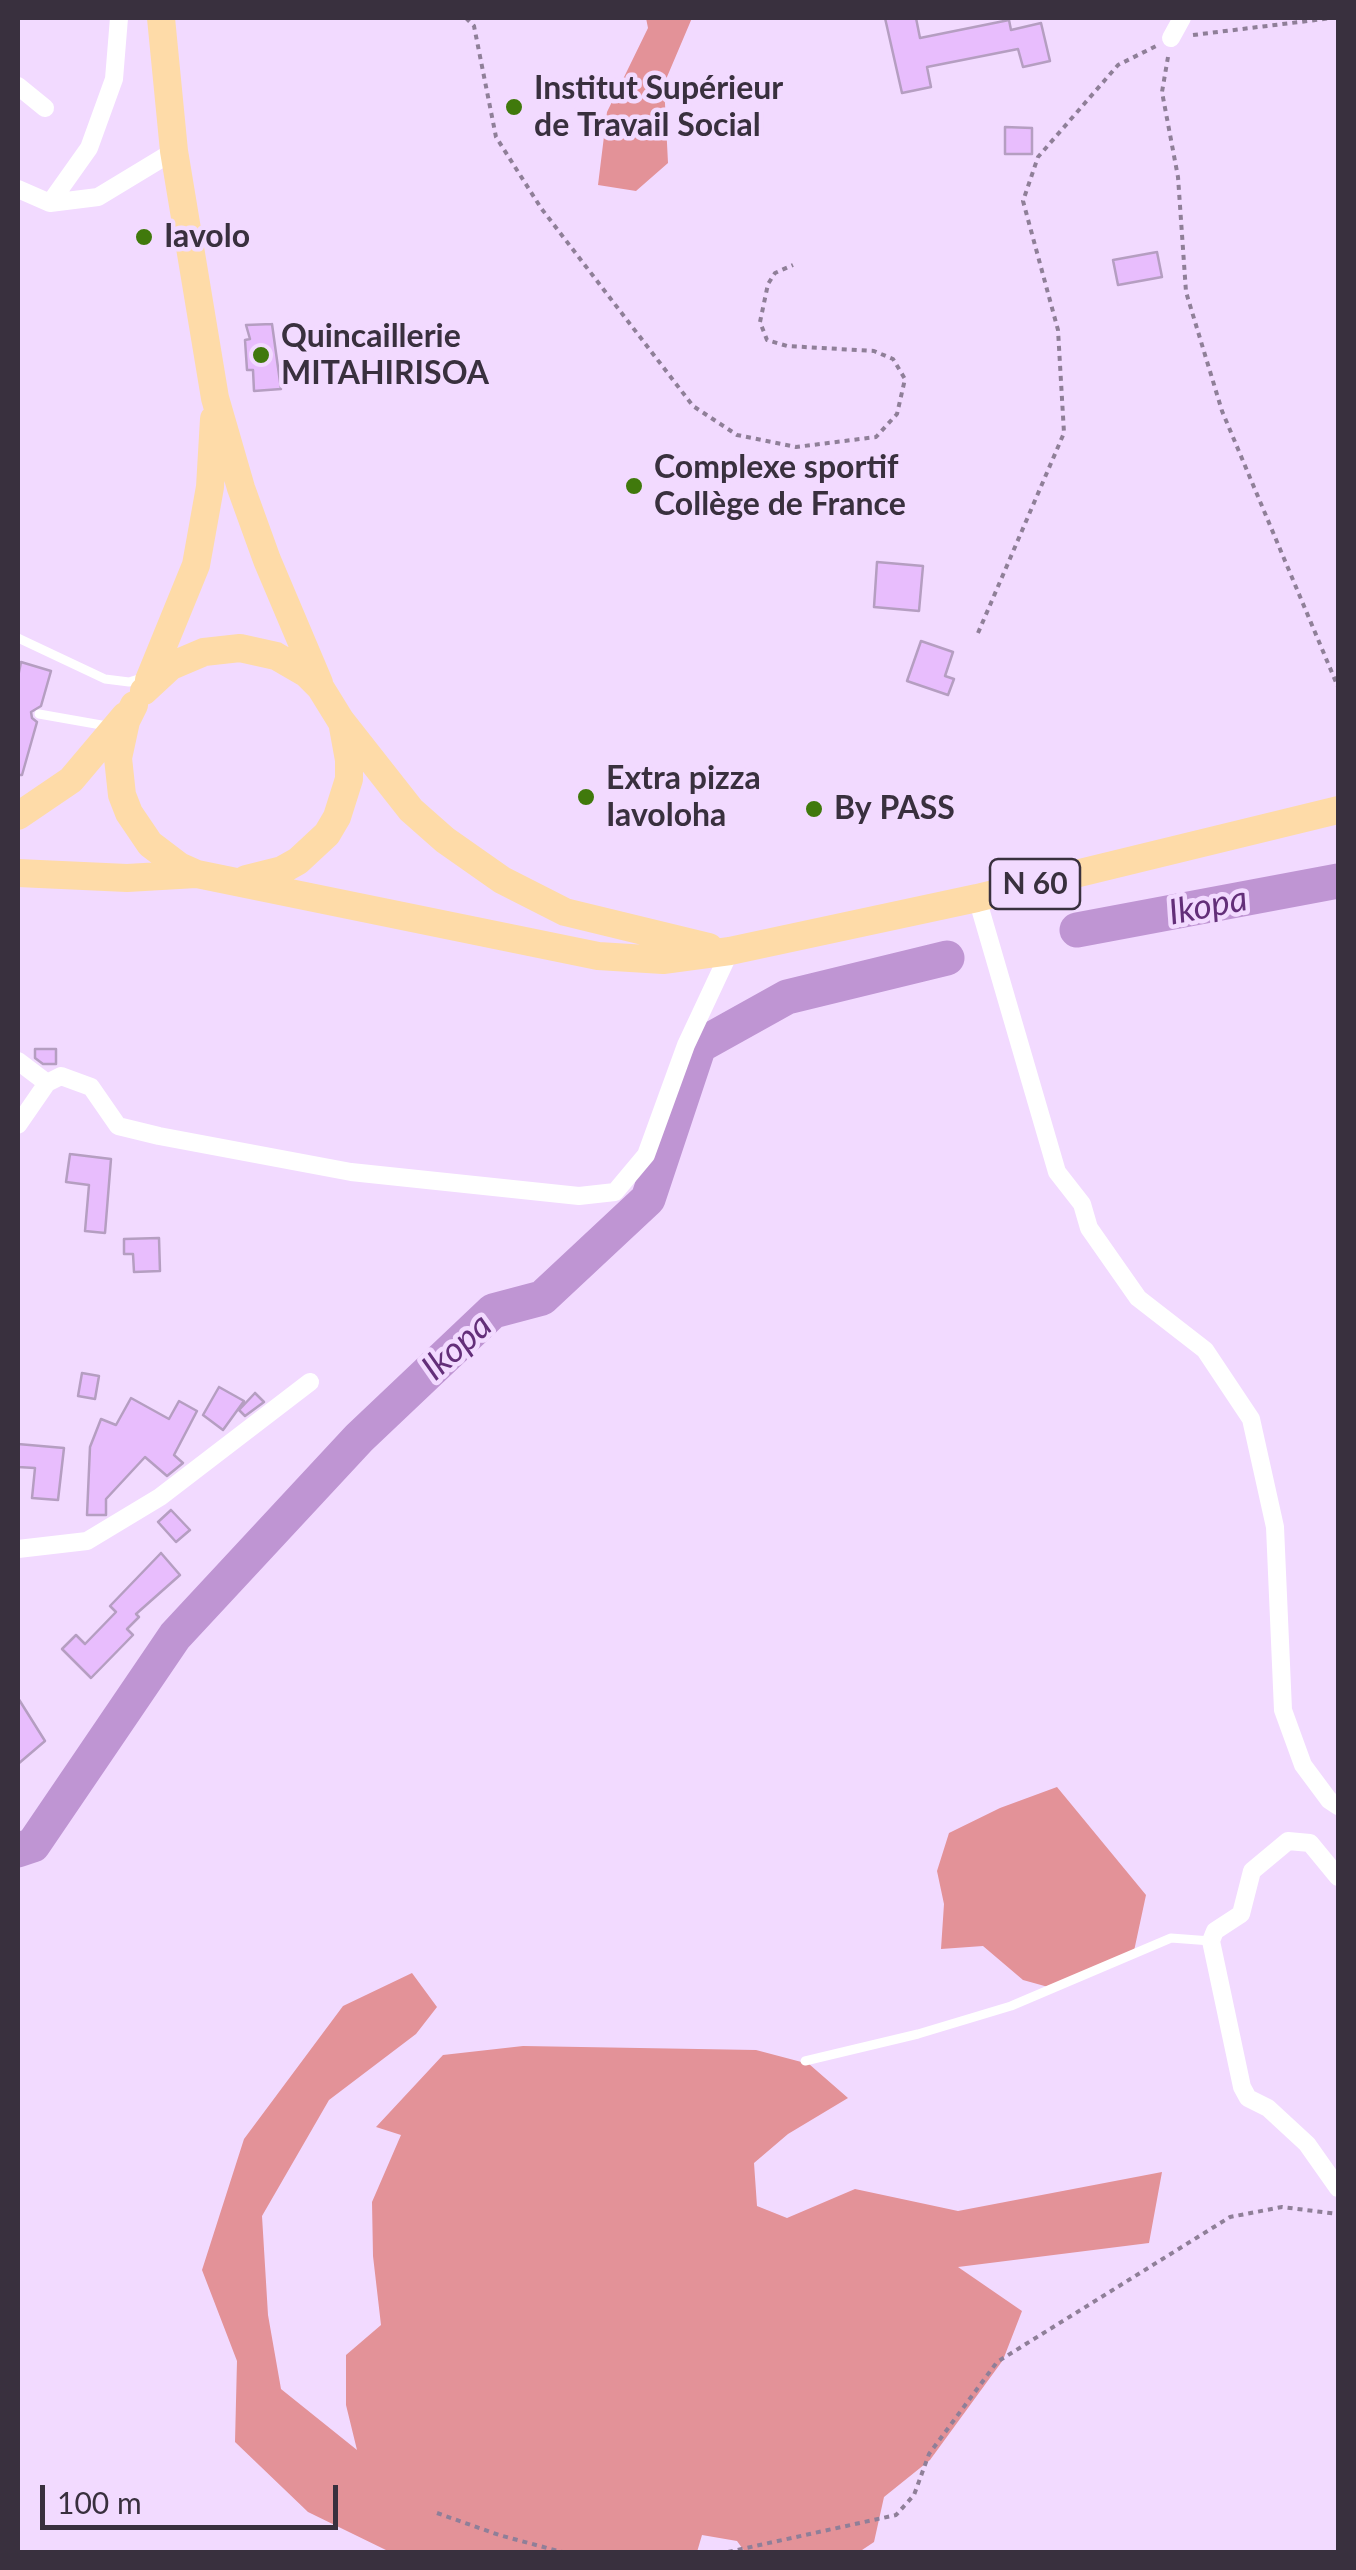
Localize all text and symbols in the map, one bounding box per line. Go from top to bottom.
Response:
place label: Institut Supérieur de Travail Social [534,70,783,145]
marker: Institut Supérieur de Travail Social [503,96,525,118]
place label: Iavolo [164,218,250,256]
marker: Iavolo [133,226,155,248]
place label: Quincaillerie MITAHIRISOA [281,318,489,393]
marker: Quincaillerie MITAHIRISOA [250,344,272,366]
place label: Complexe sportif Collège de France [654,449,906,524]
marker: Complexe sportif Collège de France [623,475,645,497]
place label: Extra pizza Iavoloha [606,760,761,835]
marker: Extra pizza Iavoloha [575,786,597,808]
place label: By PASS [834,790,955,828]
marker: By PASS [803,798,825,820]
road number: N 60 [990,859,1080,909]
water label: Ikopa [1165,878,1251,934]
water label: Ikopa [413,1305,501,1389]
scale bar [45,2465,342,2527]
text: 100 m [57,2484,142,2520]

